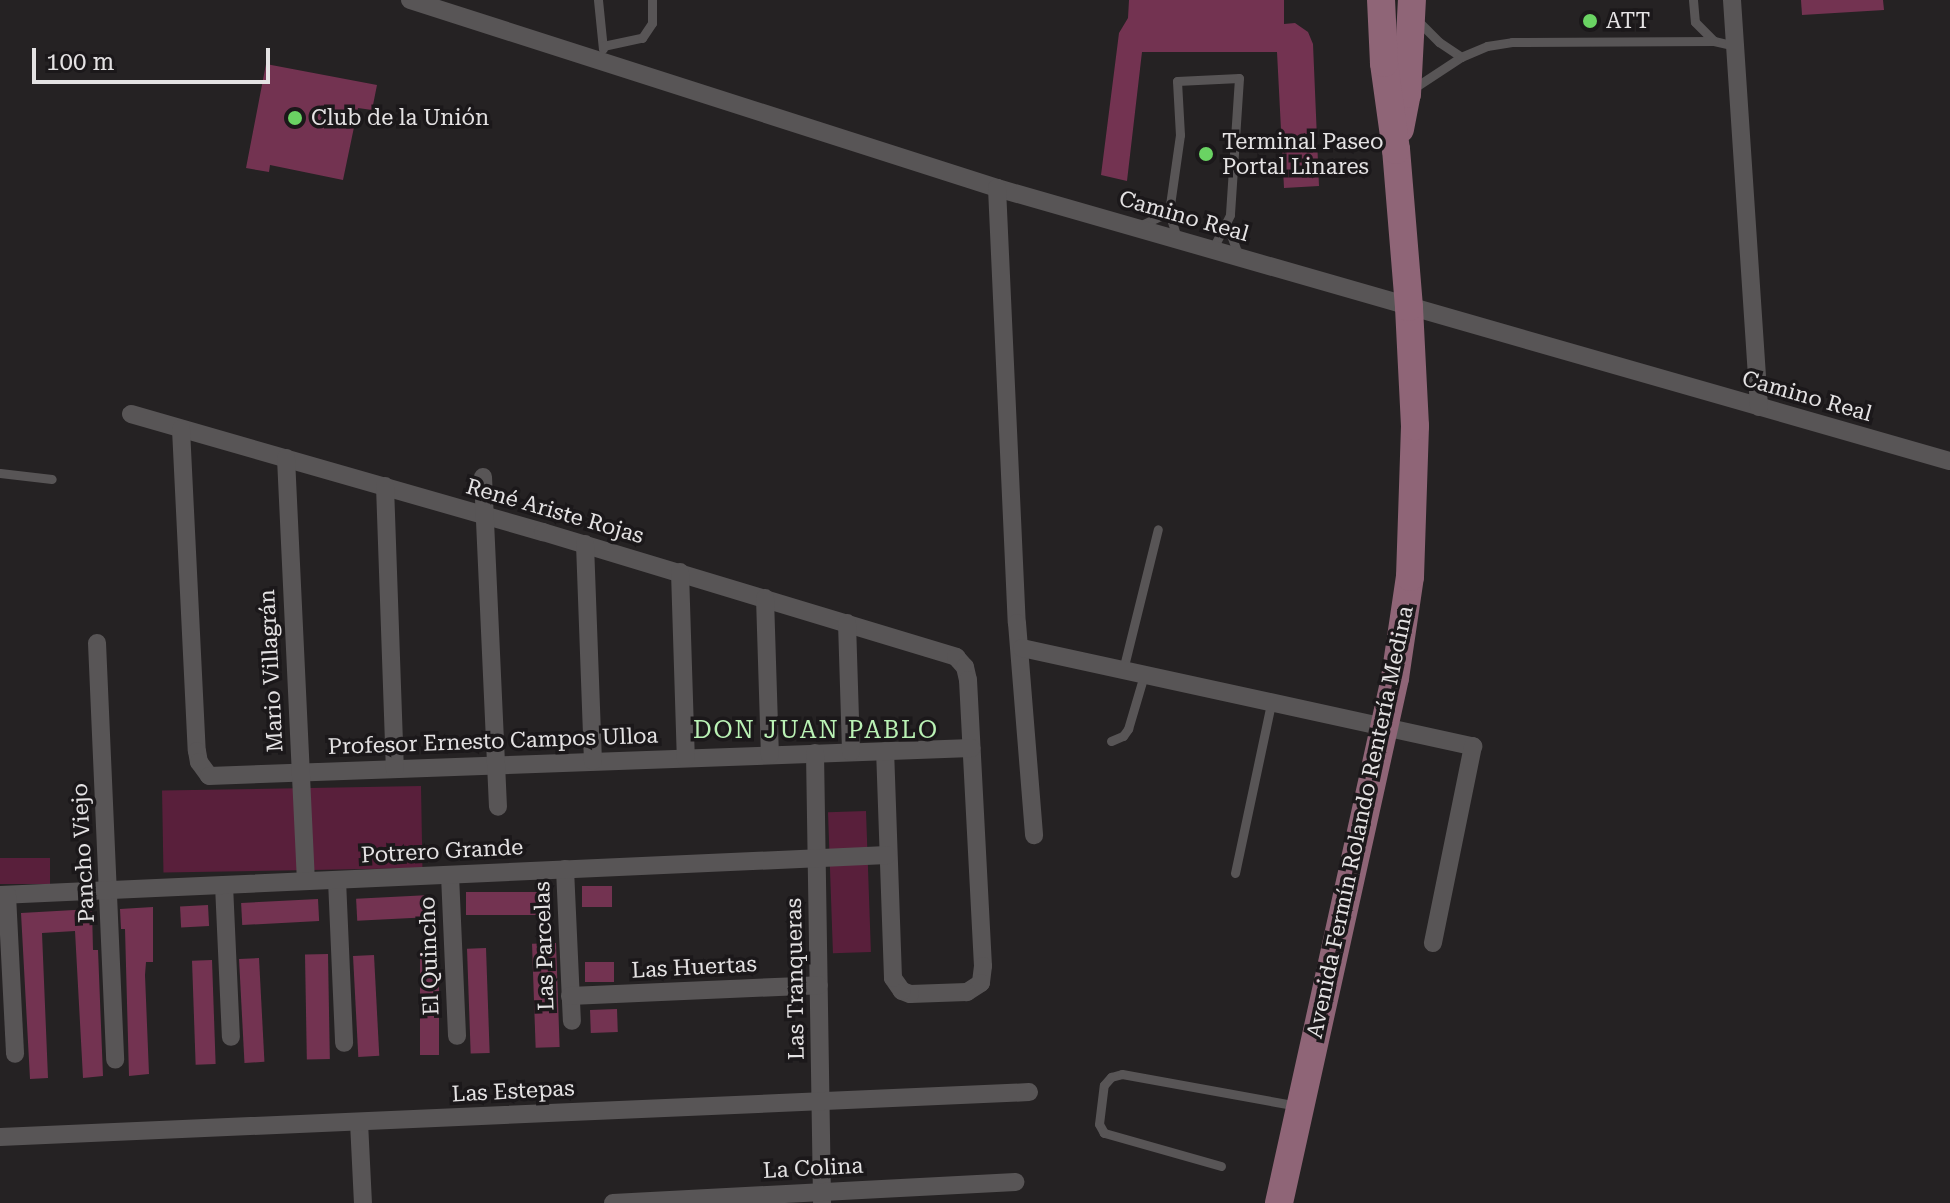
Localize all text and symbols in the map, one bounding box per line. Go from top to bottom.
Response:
place label: ATT [1606,8,1650,34]
marker: ATT [1581,12,1599,30]
scale bar [36,32,274,82]
text: 100 m [46,48,114,76]
place label: Club de la Unión [311,105,489,131]
marker: Club de la Unión [286,109,304,127]
place label: Terminal Paseo Portal Linares [1222,128,1383,180]
marker: Terminal Paseo Portal Linares [1197,145,1215,163]
street label: Camino Real [1116,185,1252,247]
street label: Camino Real [1739,365,1875,427]
street label: René Ariste Rojas [463,473,647,549]
street label: Mario Villagrán [254,589,288,753]
street label: Avenida Fermín Rolando Rentería Medina [1301,603,1419,1041]
district label: DON JUAN PABLO [693,717,939,745]
street label: Profesor Ernesto Campos Ulloa [327,722,659,760]
street label: Pancho Viejo [66,783,100,923]
street label: Potrero Grande [360,834,524,868]
street label: Las Parcelas [529,881,559,1011]
street label: El Quincho [414,896,444,1016]
street label: Las Tranqueras [780,898,810,1060]
street label: Las Huertas [631,951,757,983]
street label: Las Estepas [451,1075,575,1107]
street label: La Colina [762,1152,864,1184]

